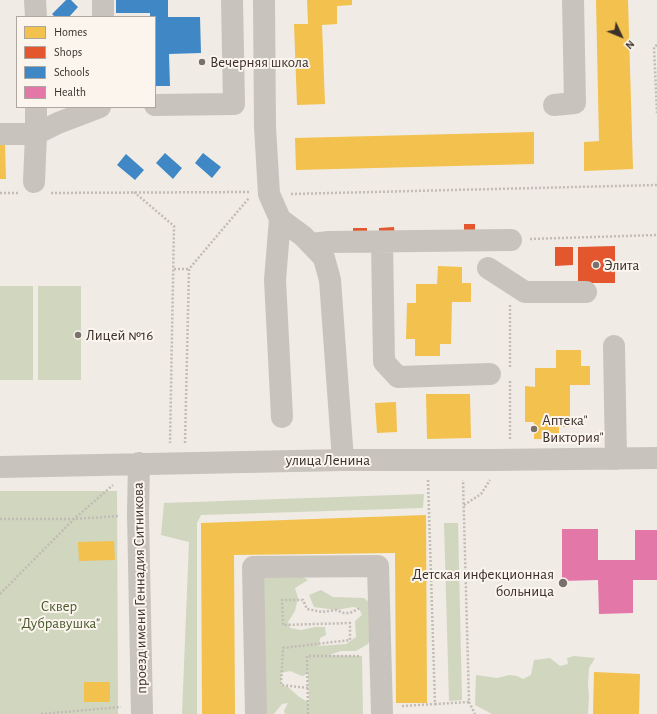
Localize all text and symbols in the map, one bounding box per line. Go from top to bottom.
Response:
legend [16,16,156,108]
north arrow [601,16,641,56]
text: Homes [54,26,87,38]
text: N [623,38,637,51]
text: Shops [54,46,82,58]
place label: Вечерняя школа [210,53,309,71]
marker: Вечерняя школа [197,57,207,67]
text: Schools [54,66,89,78]
text: Health [54,86,86,98]
place label: Элита [604,256,639,274]
marker: Элита [591,260,601,270]
place label: Лицей №16 [86,326,153,344]
marker: Лицей №16 [73,330,83,340]
place label: Аптека" Виктория" [542,411,604,446]
marker: Аптека" Виктория" [529,424,539,434]
street label: улица Ленина [286,451,370,469]
street label: проезд имени Геннадия Ситникова [129,482,151,694]
place label: Детская инфекционная больница [412,565,554,600]
marker: Детская инфекционная больница [557,577,569,589]
park label: Сквер "Дубравушка" [18,597,100,632]

